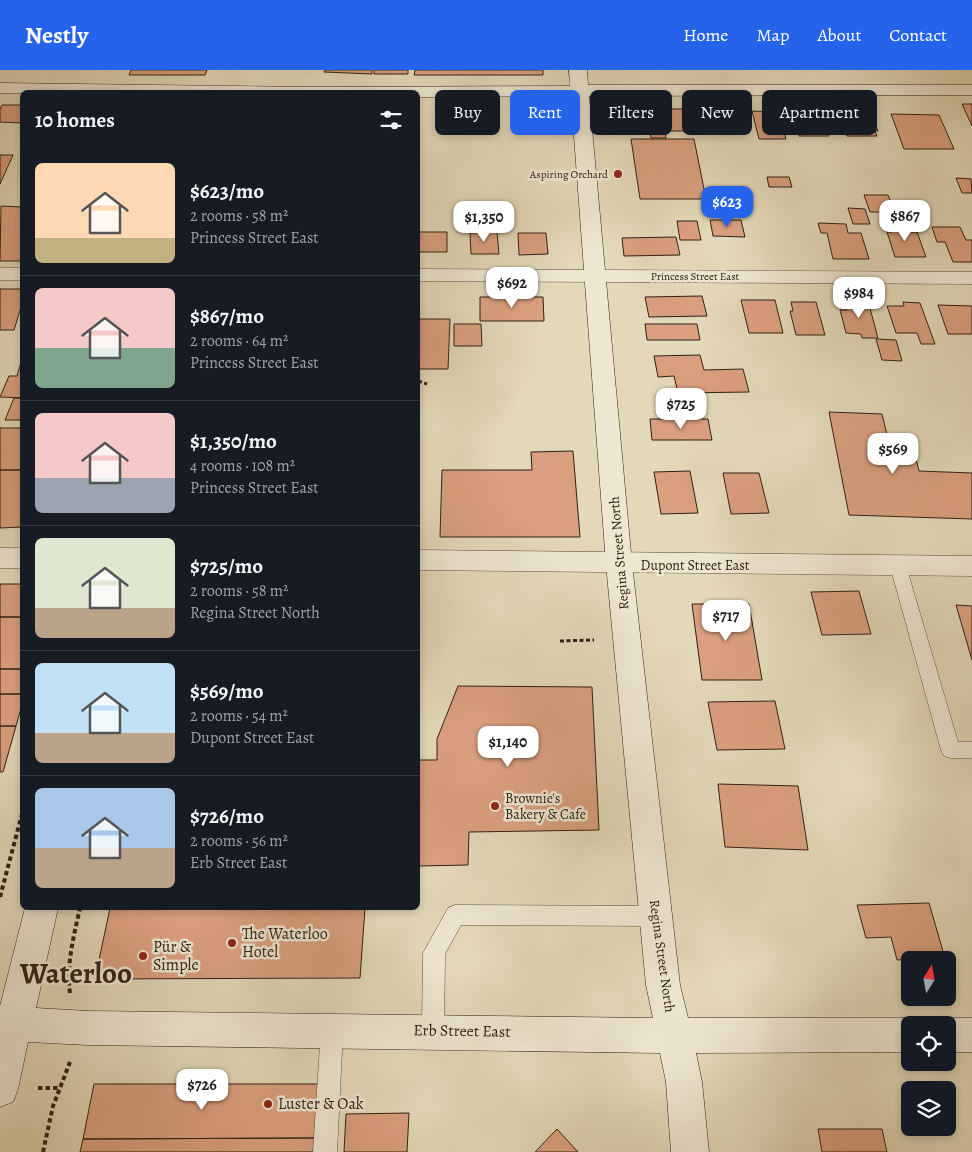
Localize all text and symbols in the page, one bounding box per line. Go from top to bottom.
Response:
text: Nestly [25,19,88,51]
text: Home [683,23,728,47]
text: Map [756,23,789,47]
text: About [817,23,861,47]
text: Contact [889,23,947,47]
chip: Buy [435,90,500,135]
chip: Rent [510,90,580,135]
chip: Filters [590,90,672,135]
chip: New [682,90,752,135]
chip: Apartment [762,90,877,135]
text: 10 homes [35,106,115,134]
icon: filters [377,106,405,134]
place label: Aspiring Orchard [529,167,608,182]
marker: Aspiring Orchard [612,168,624,180]
text: $623/mo [190,177,264,205]
icon: home [75,183,135,243]
pin: $623 [697,186,757,228]
text: $623 [712,191,742,213]
pin: $1,350 [443,200,525,243]
pin: $867 [875,200,935,242]
text: 2 rooms · 58 m² [190,205,288,227]
text: $867 [890,205,920,227]
text: $1,350 [464,206,504,228]
text: Princess Street East [190,227,319,249]
pin: $692 [482,266,542,309]
street label: Princess Street East [651,269,740,284]
text: $692 [497,272,527,294]
pin: $984 [829,276,889,319]
text: $984 [844,282,874,304]
text: $867/mo [190,302,264,330]
icon: home [75,308,135,368]
text: 2 rooms · 64 m² [190,330,288,352]
text: Princess Street East [190,352,319,374]
pin: $725 [651,388,711,430]
text: $725 [667,393,695,415]
text: $1,350/mo [190,427,277,455]
pin: $569 [863,432,923,475]
icon: home [75,433,135,493]
text: $569 [878,438,908,460]
text: 4 rooms · 108 m² [190,455,295,477]
text: Princess Street East [190,477,319,499]
street label: Regina Street North [605,495,633,610]
text: $725/mo [190,552,263,580]
street label: Dupont Street East [641,556,750,575]
icon: home [75,558,135,618]
text: 2 rooms · 58 m² [190,580,288,602]
pin: $717 [696,600,756,642]
text: Regina Street North [190,602,320,624]
text: $717 [713,605,739,627]
text: $569/mo [190,677,264,705]
icon: home [75,683,135,743]
text: 2 rooms · 54 m² [190,705,288,727]
pin: $1,140 [467,726,549,768]
text: Dupont Street East [190,727,314,749]
text: $1,140 [489,731,527,753]
place label: Brownie's Bakery & Cafe [505,789,586,824]
marker: Brownie's Bakery & Cafe [489,800,501,812]
text: $726/mo [190,802,264,830]
icon: home [75,808,135,868]
text: 2 rooms · 56 m² [190,830,288,852]
text: Erb Street East [190,852,287,874]
street label: Regina Street North [645,898,679,1014]
place label: The Waterloo Hotel [242,923,328,963]
place label: Pür & Simple [153,936,199,976]
marker: The Waterloo Hotel [226,937,238,949]
marker: Pür & Simple [137,950,149,962]
north arrow [901,951,956,1006]
map controls [901,951,956,1136]
district label: Waterloo [19,954,132,993]
button: locate [901,1016,956,1071]
street label: Erb Street East [413,1019,511,1043]
pin: $726 [172,1068,232,1111]
text: $726 [187,1074,217,1096]
button: layers [901,1081,956,1136]
place label: Luster & Oak [278,1093,364,1115]
marker: Luster & Oak [262,1098,274,1110]

